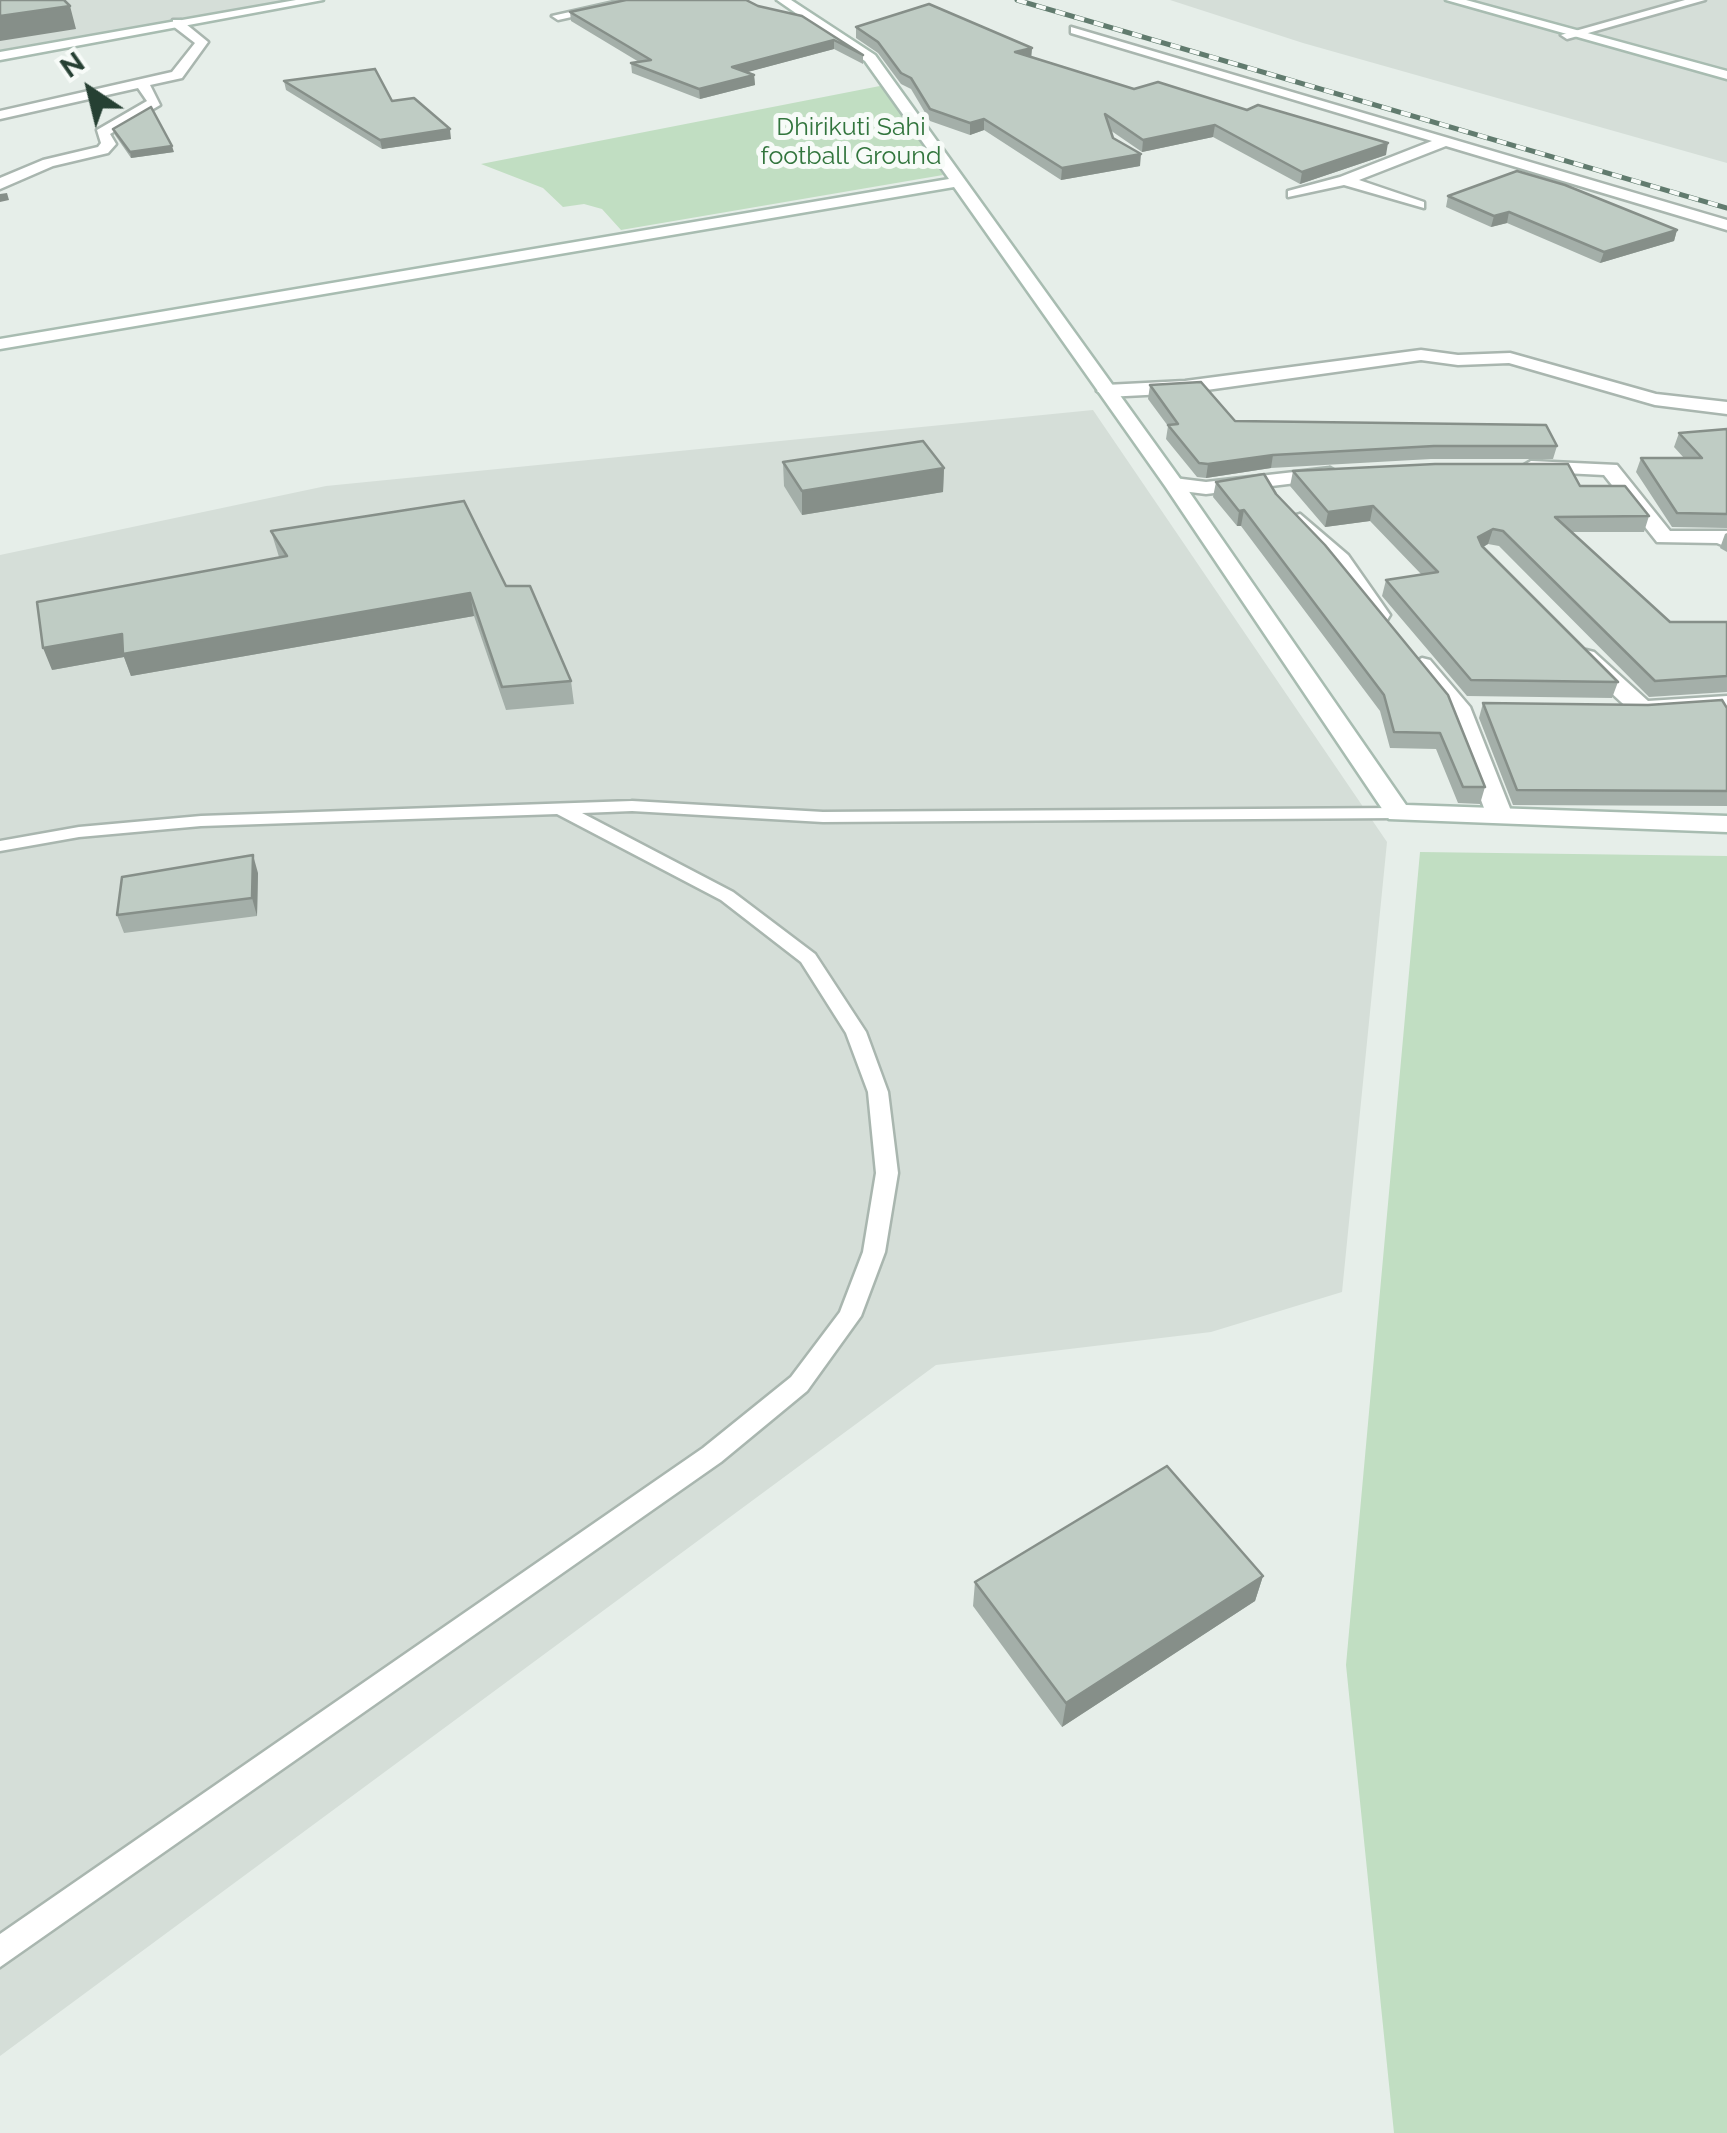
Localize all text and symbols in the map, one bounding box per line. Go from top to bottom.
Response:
north arrow [40,40,140,140]
text: N [54,45,91,85]
park label: Dhirikuti Sahi football Ground [761,112,941,171]

